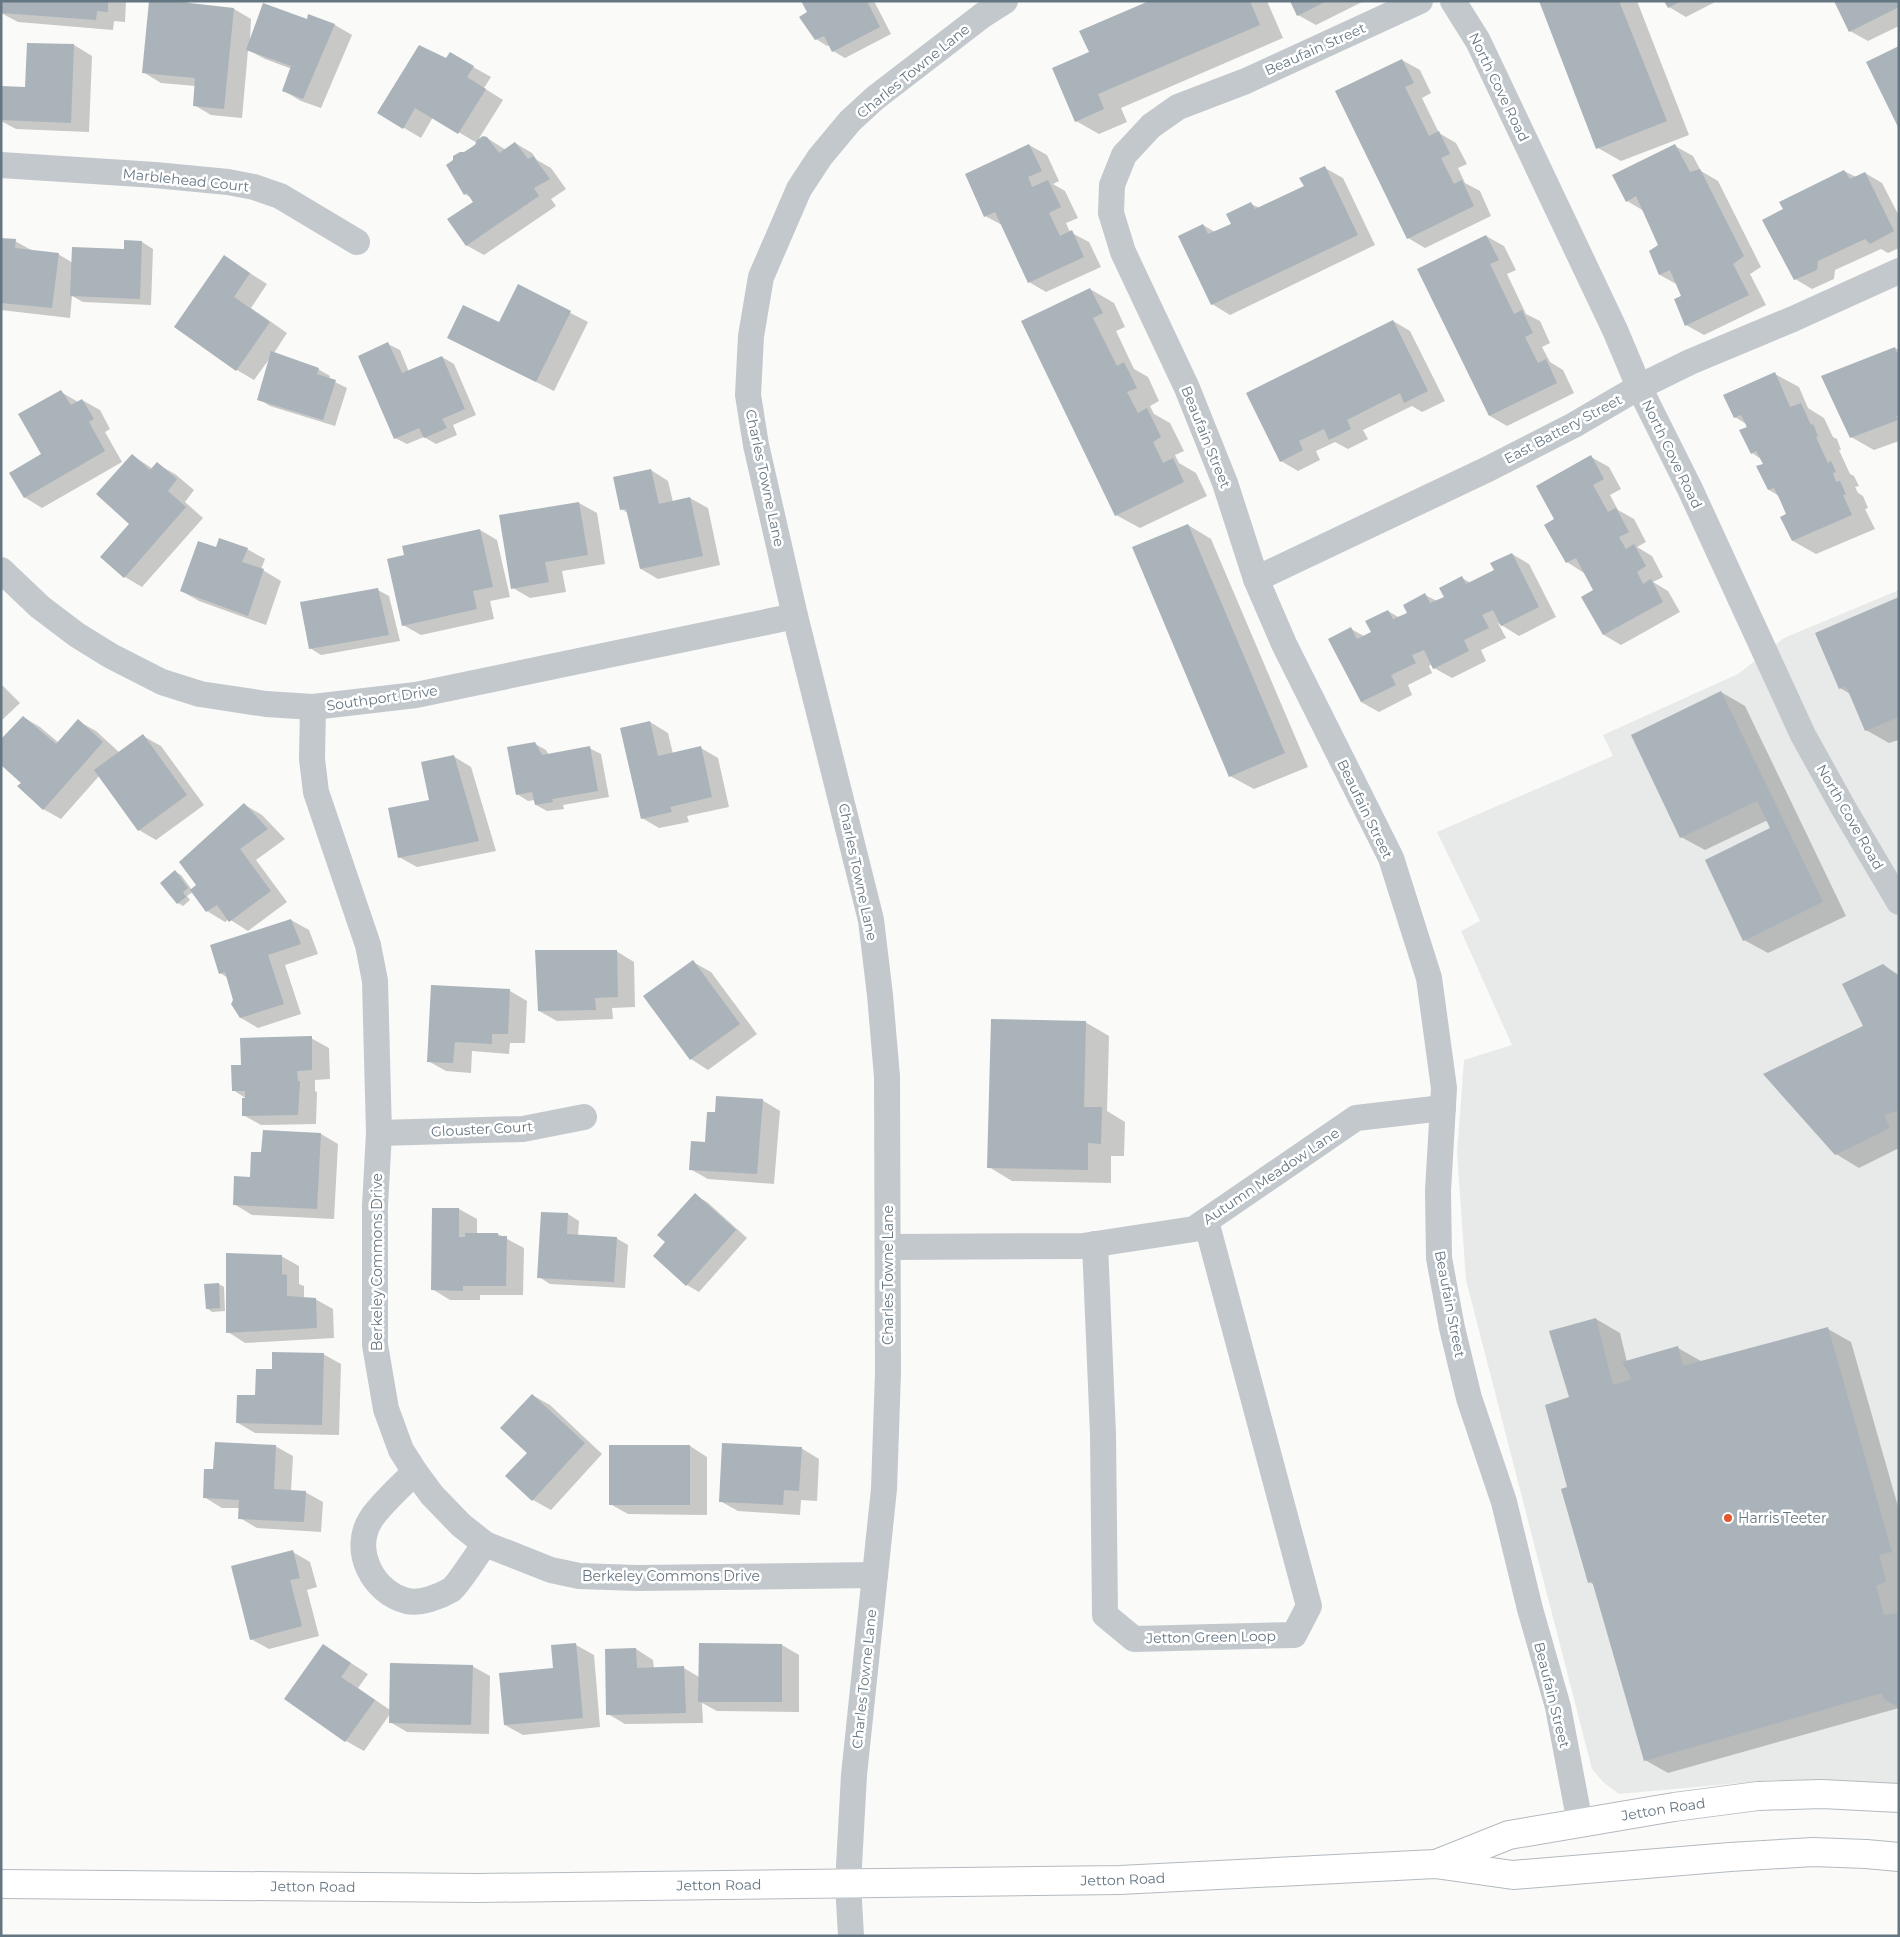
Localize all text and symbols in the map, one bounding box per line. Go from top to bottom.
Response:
street label: Beaufain Street [1262,19,1369,79]
street label: Charles Towne Lane [853,20,973,122]
street label: North Cove Road [1465,30,1533,144]
street label: Marblehead Court [122,164,251,196]
street label: Beaufain Street [1177,383,1235,491]
street label: East Battery Street [1501,390,1625,468]
street label: North Cove Road [1638,397,1706,511]
street label: Charles Towne Lane [742,408,788,548]
street label: Southport Drive [325,681,439,715]
street label: Beaufain Street [1333,756,1397,862]
street label: North Cove Road [1812,761,1888,873]
street label: Charles Towne Lane [835,802,881,942]
street label: Glouster Court [431,1117,534,1141]
street label: Autumn Meadow Lane [1199,1124,1343,1228]
street label: Berkeley Commons Drive [368,1173,386,1351]
street label: Charles Towne Lane [879,1205,897,1345]
street label: Beaufain Street [1431,1249,1469,1359]
place label: Harris Teeter [1738,1509,1827,1527]
marker: Harris Teeter [1722,1512,1734,1524]
street label: Berkeley Commons Drive [582,1567,760,1585]
street label: Charles Towne Lane [848,1608,880,1750]
street label: Jetton Green Loop [1145,1627,1276,1647]
street label: Beaufain Street [1530,1640,1574,1750]
street label: Jetton Road [1619,1794,1706,1825]
street label: Jetton Road [1079,1869,1166,1890]
street label: Jetton Road [675,1875,762,1895]
street label: Jetton Road [269,1877,356,1896]

